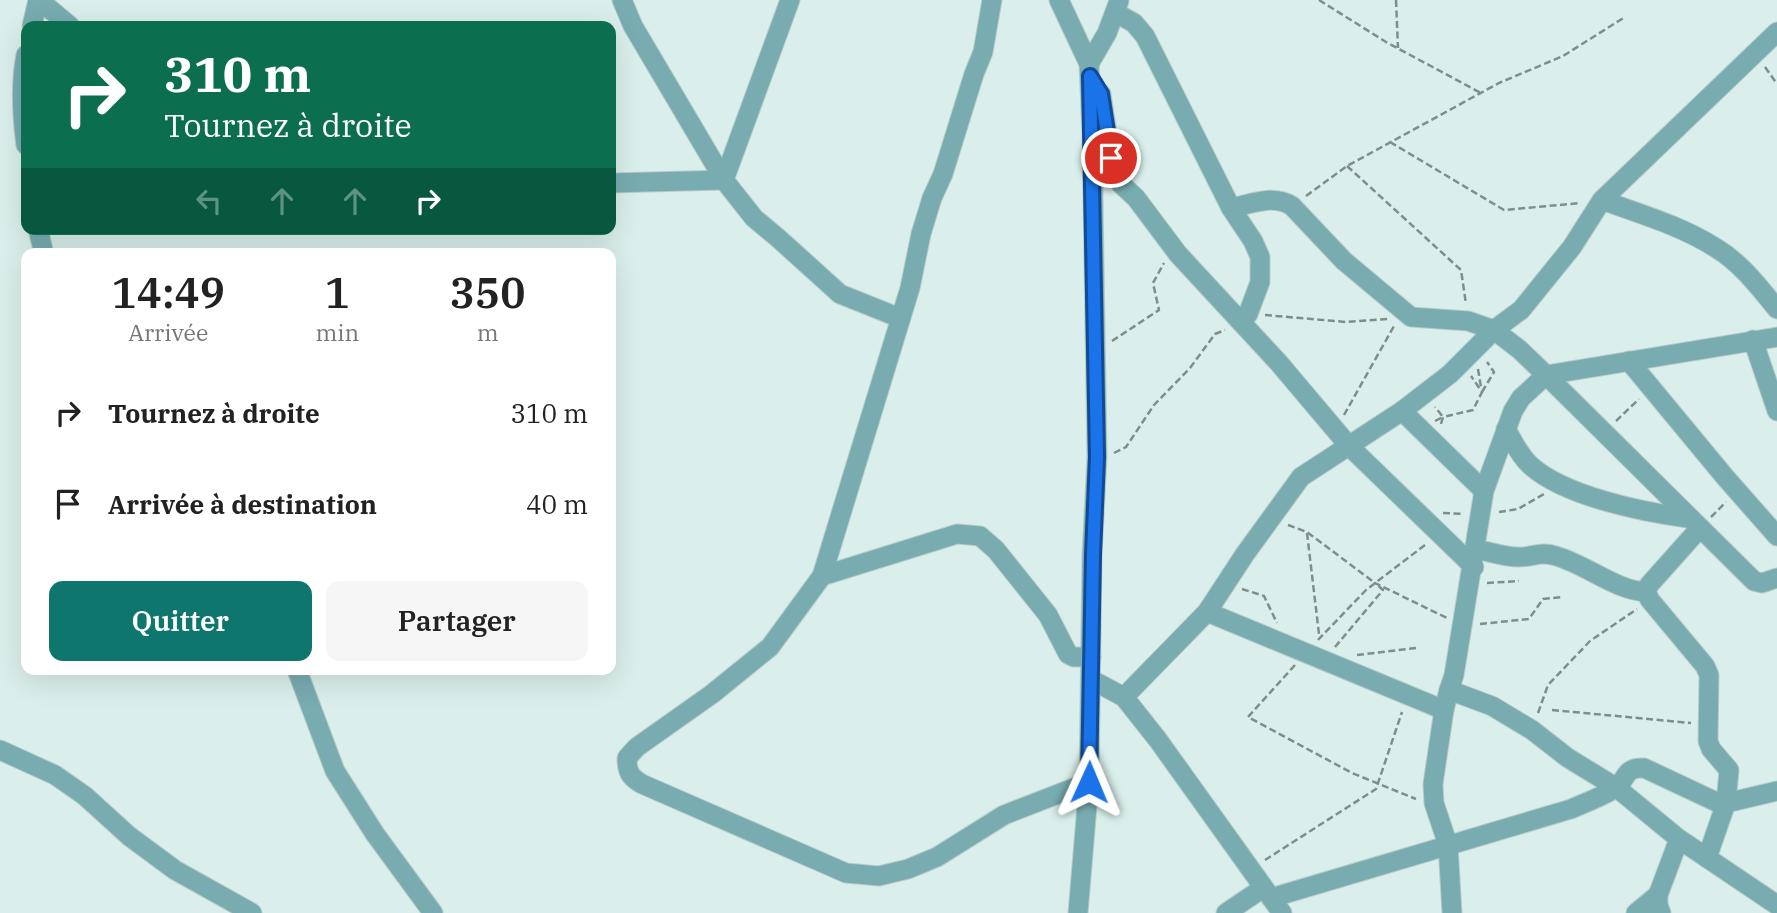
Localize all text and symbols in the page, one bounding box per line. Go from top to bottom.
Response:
text: 310 m [164,42,311,105]
icon: right [49,49,140,140]
text: Tournez à droite [164,104,412,146]
pin [1081,128,1141,188]
icon: arrive [1092,139,1130,177]
icon: left [190,182,228,220]
icon: ahead [263,182,301,220]
icon: ahead [336,182,374,220]
icon: right [409,182,447,220]
text: 14:49 [112,265,225,320]
text: 1 [325,265,350,320]
text: 350 [450,265,525,320]
text: Arrivée [128,317,208,347]
text: min [315,317,359,347]
text: m [477,317,499,347]
icon: right [49,394,87,432]
text: Tournez à droite [108,396,320,430]
text: 310 m [510,396,588,430]
icon: arrive [49,485,87,523]
text: Arrivée à destination [108,487,377,521]
text: 40 m [526,487,588,521]
button: Quitter [49,581,312,661]
button: Partager [326,581,588,661]
position arrow [1052,745,1126,819]

